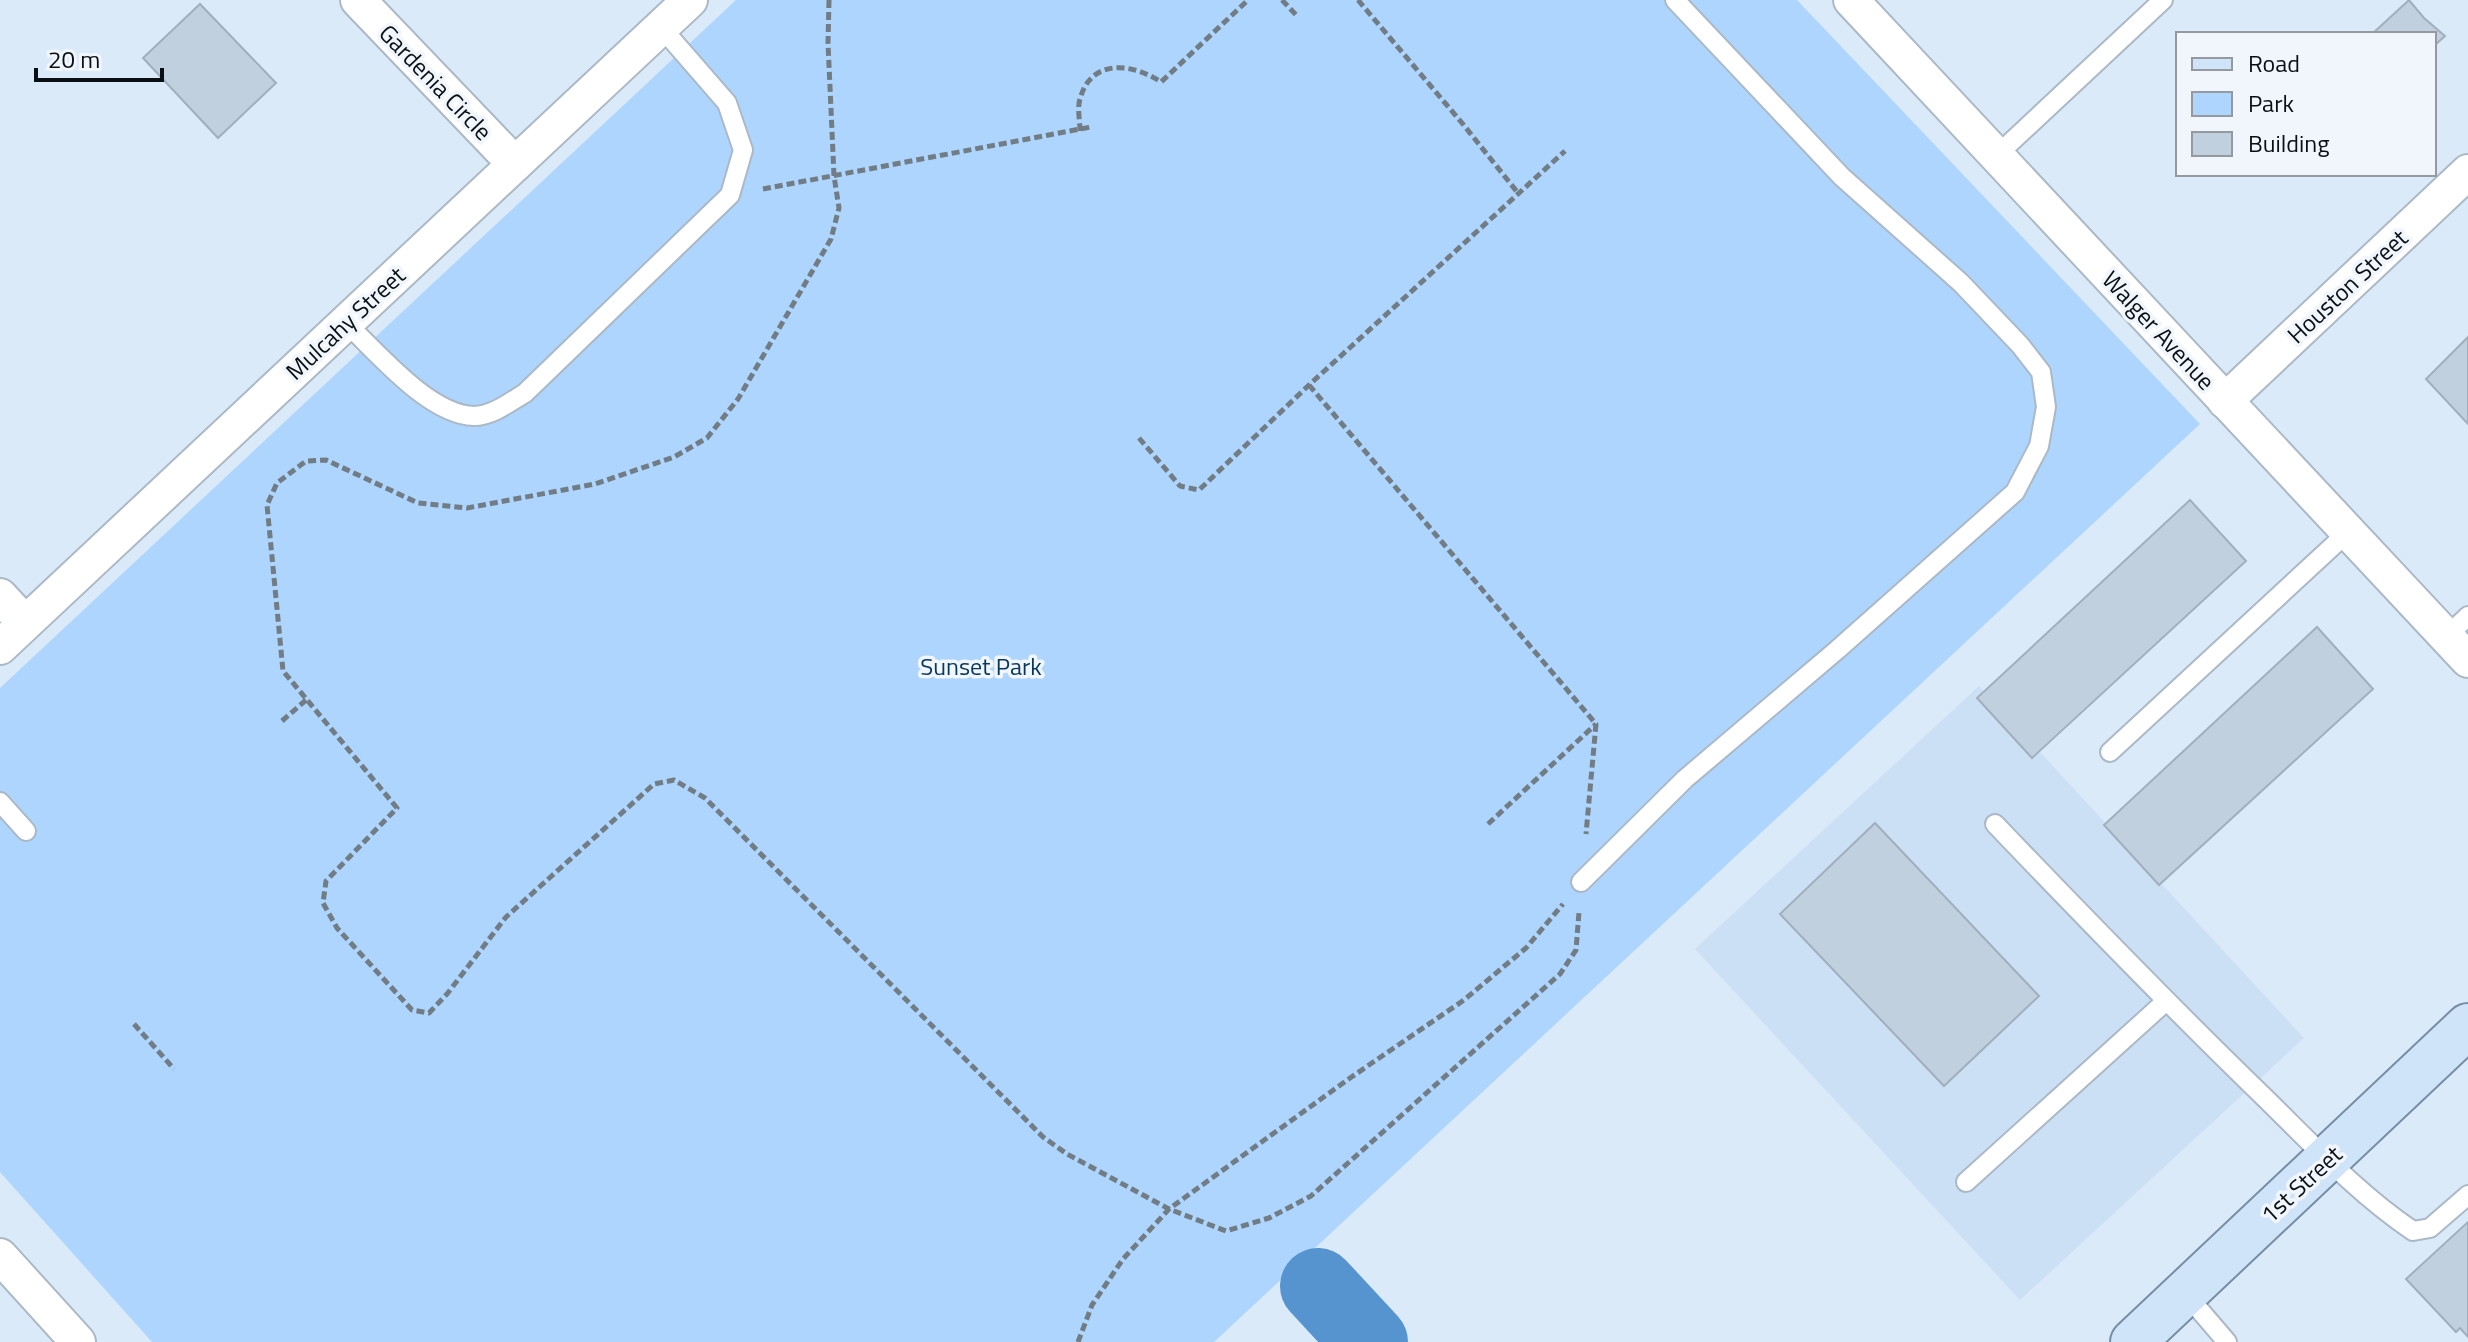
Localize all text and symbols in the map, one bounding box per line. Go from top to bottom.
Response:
street label: Gardenia Circle [371,16,501,148]
scale bar [36,32,162,82]
legend [2176,32,2436,176]
text: 20 m [48,41,100,77]
text: Road [2248,45,2300,81]
text: Park [2248,85,2294,121]
text: Building [2248,125,2330,161]
street label: Houston Street [2278,220,2416,352]
street label: Mulcahy Street [277,257,413,388]
street label: Walger Avenue [2094,262,2224,398]
park label: Sunset Park [920,648,1042,684]
street label: 1st Street [2252,1136,2350,1231]

